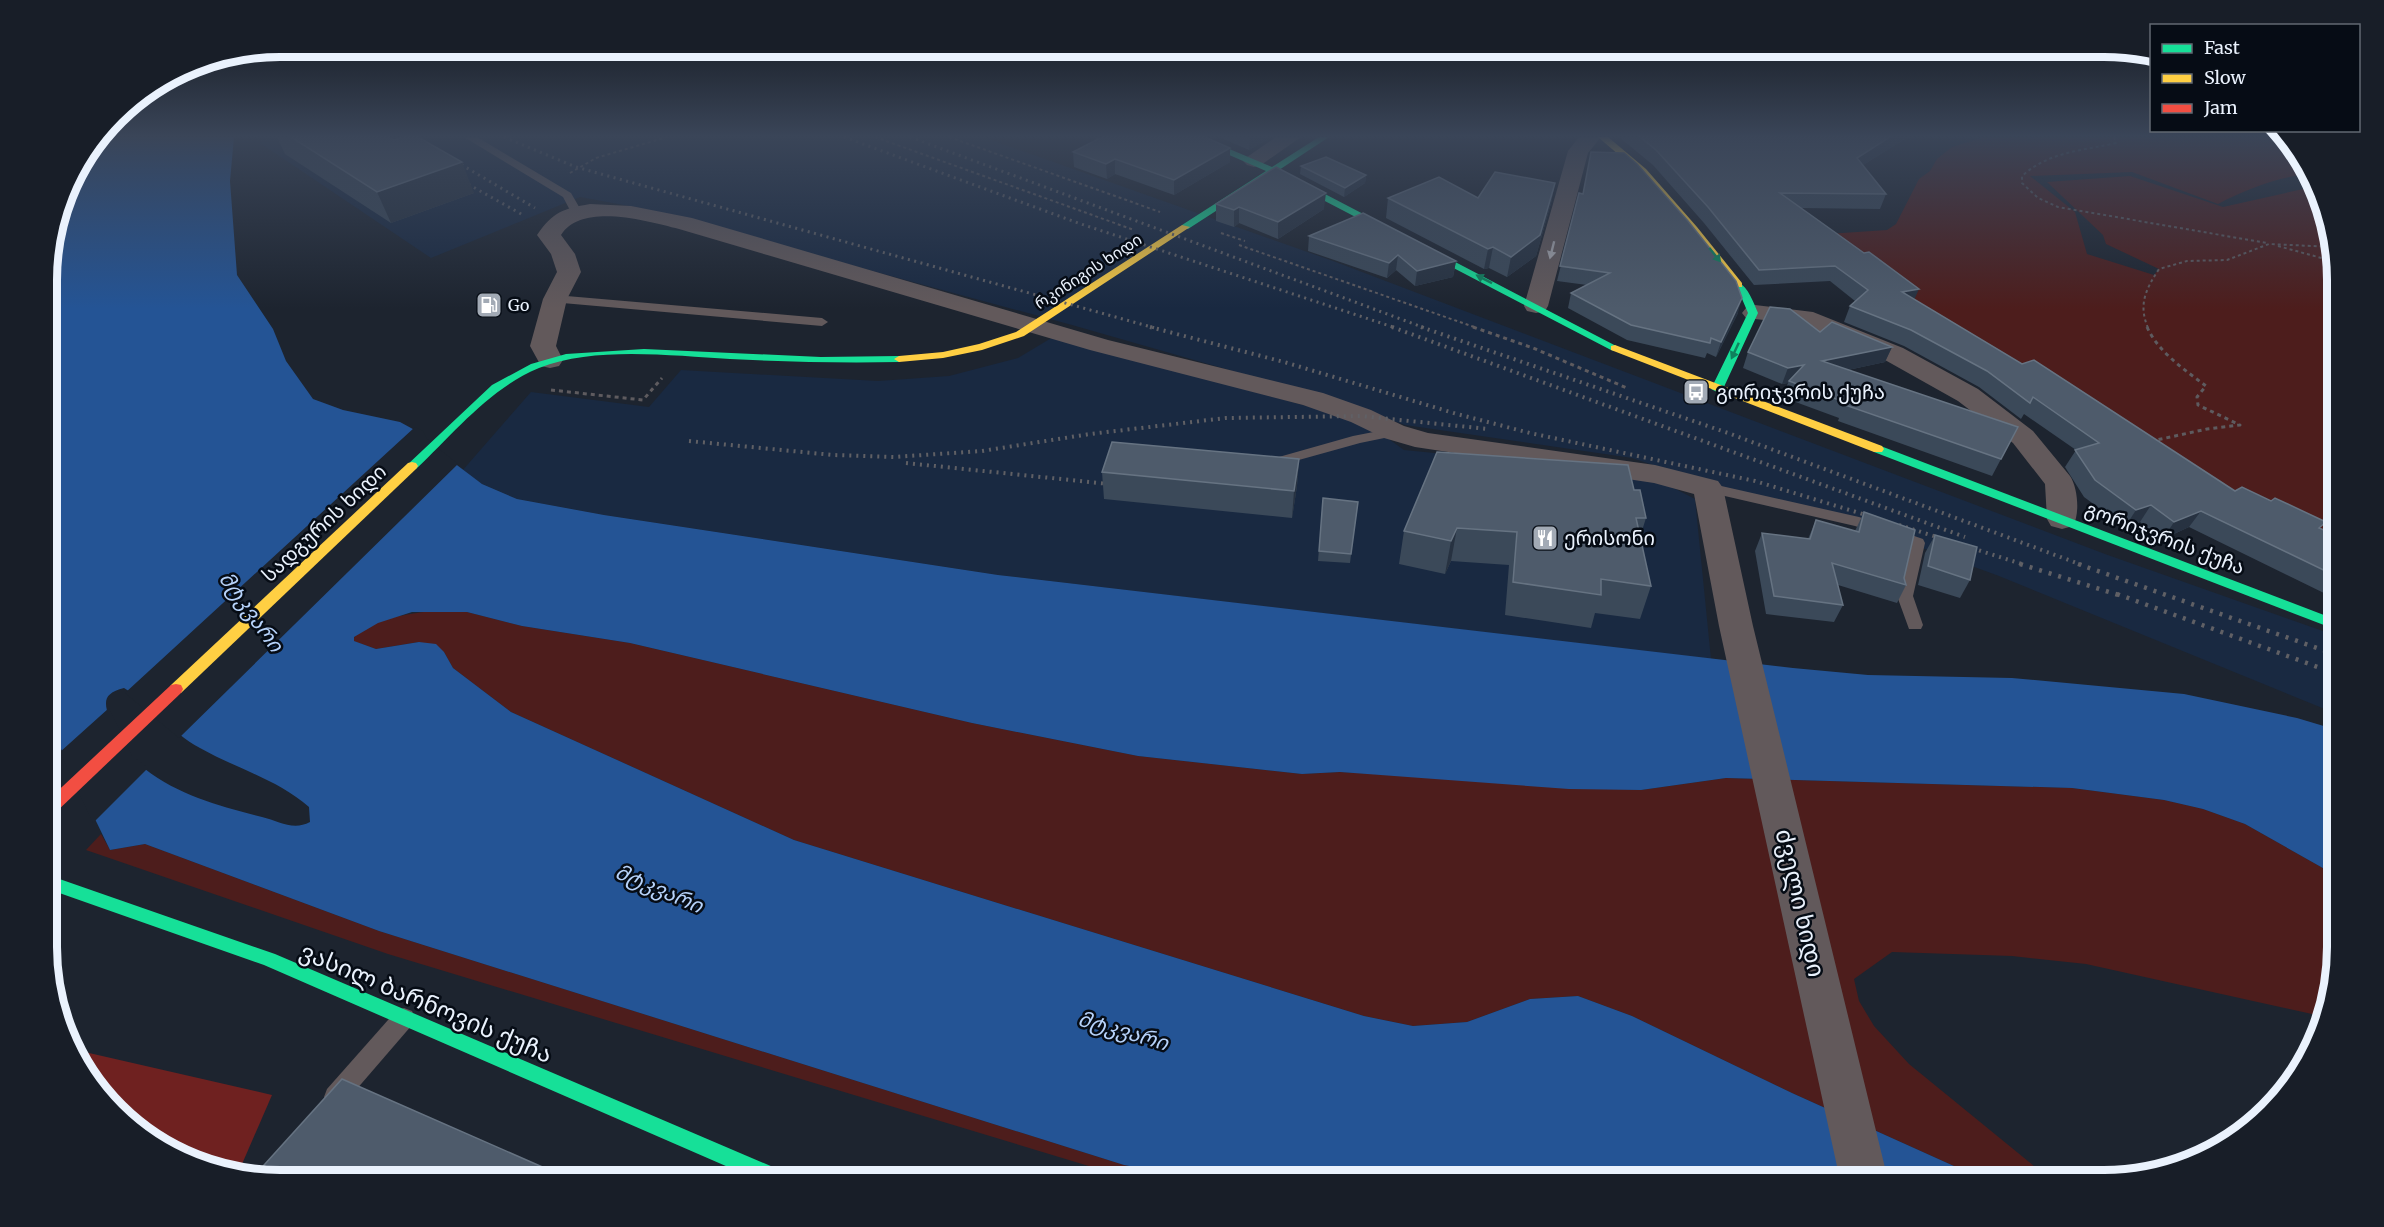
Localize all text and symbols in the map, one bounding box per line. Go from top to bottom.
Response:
legend [2150,24,2360,132]
text: Fast [2204,36,2240,59]
text: Slow [2204,66,2247,89]
text: Jam [2203,96,2238,119]
street label: რკინიგის ხიდი [1031,229,1146,314]
one-way arrow [1547,241,1557,259]
one-way arrow [1708,247,1720,262]
one-way arrow [1475,274,1492,284]
fuel station icon: Go [474,290,504,320]
place label: Go [508,295,529,315]
one-way arrow [1730,342,1740,360]
bus stop icon: გორიჯვრის ქუჩა [1681,377,1711,407]
place label: გორიჯვრის ქუჩა [1716,379,1885,404]
street label: სადგურის ხიდი [256,458,392,588]
street label: გორიჯვრის ქუჩა [2082,496,2249,579]
restaurant icon: ერისონი [1530,523,1560,553]
place label: ერისონი [1564,525,1655,550]
water label: მტკვარი [213,566,290,658]
street label: ძველი ხიდი [1768,826,1833,980]
water label: მტკვარი [611,858,708,919]
street label: ვასილ ბარნოვის ქუჩა [295,935,557,1070]
water label: მტკვარი [1075,1005,1172,1057]

